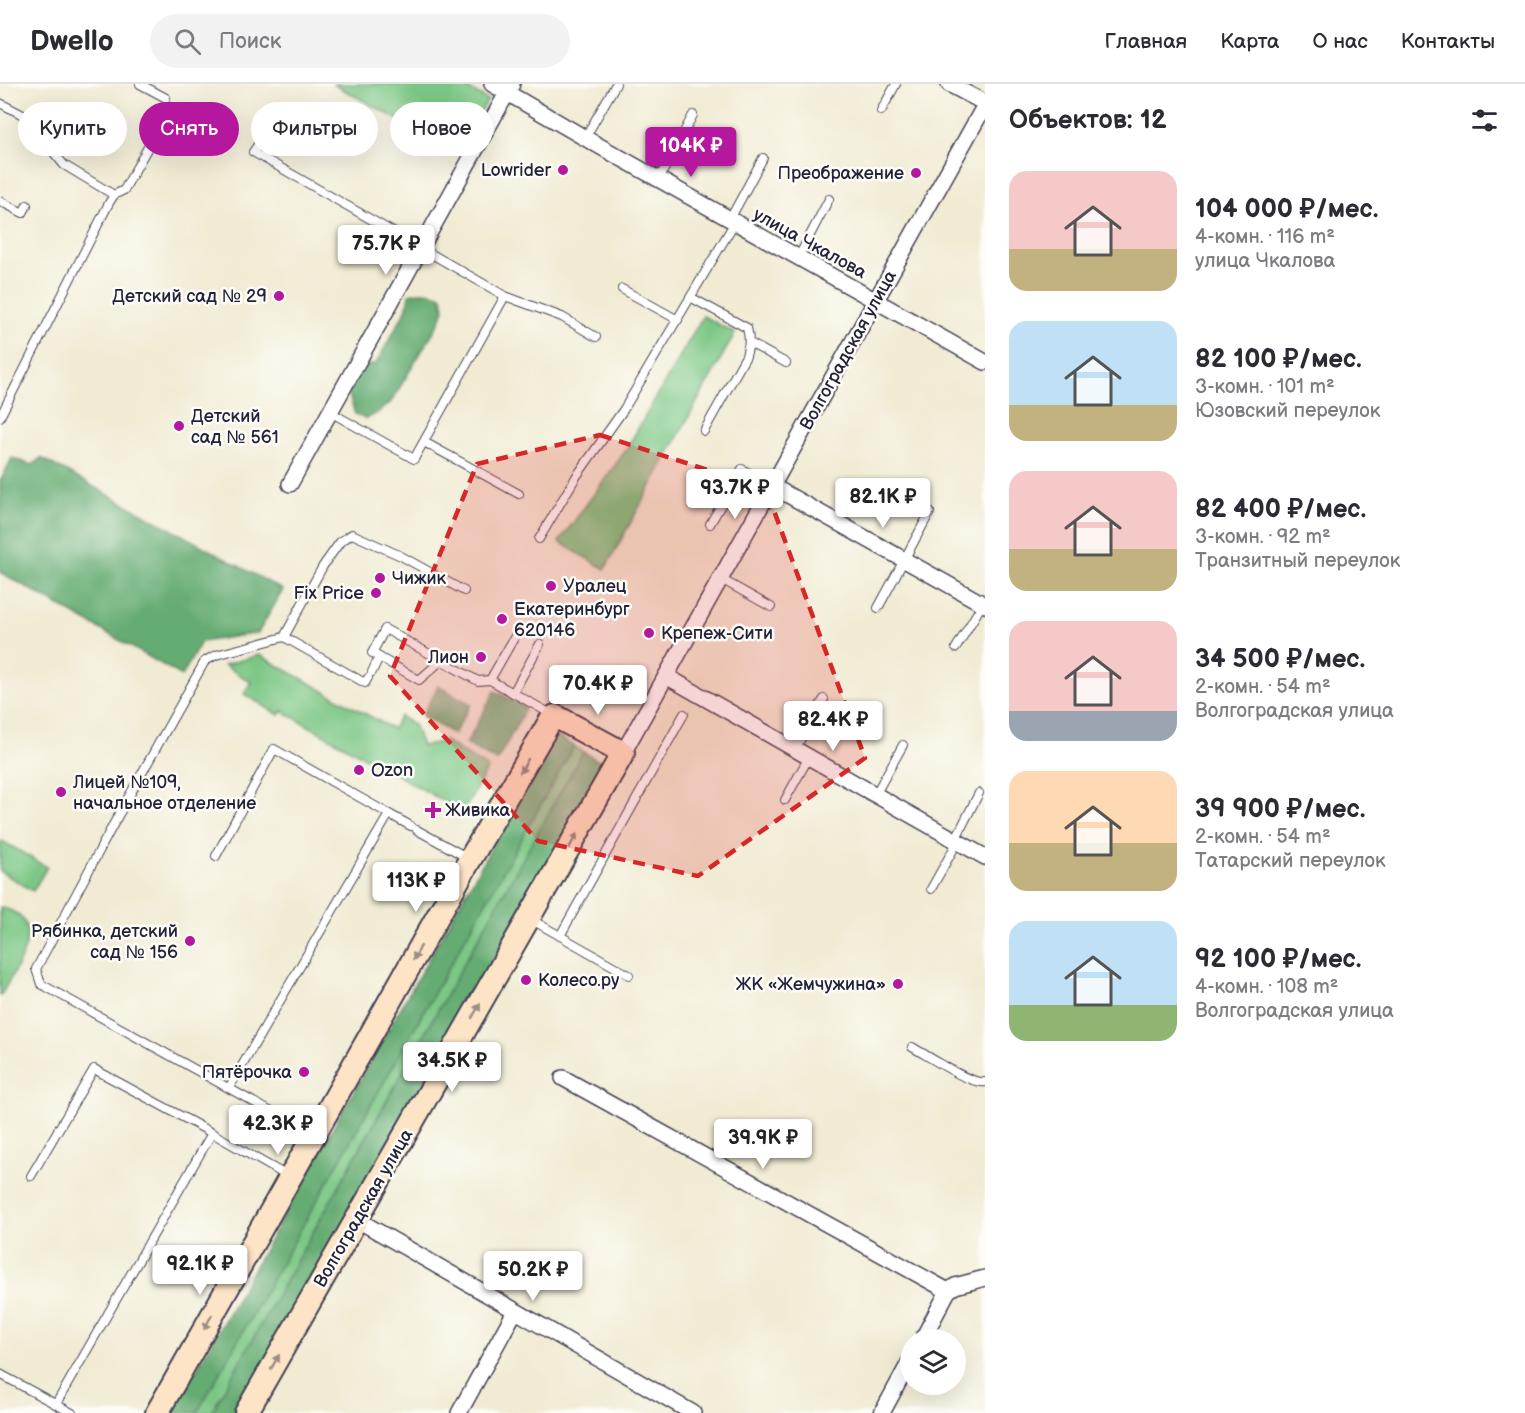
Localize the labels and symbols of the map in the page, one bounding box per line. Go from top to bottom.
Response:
pin: 104K ₽ [642,127,740,178]
place label: Lowrider [481,160,551,181]
marker: Lowrider [556,163,570,177]
place label: Преображение [777,163,904,184]
marker: Преображение [909,166,923,180]
street label: улица Чкалова [749,204,870,283]
pin: 75.7K ₽ [331,225,441,276]
street label: Волгоградская улица [796,267,901,434]
place label: Детский сад № 29 [112,286,267,307]
marker: Детский сад № 29 [272,289,286,303]
place label: Детский сад № 561 [191,406,279,448]
marker: Детский сад № 561 [172,419,186,433]
pin: 93.7K ₽ [680,469,790,520]
pin: 82.1K ₽ [828,478,938,529]
place label: Чижик [392,568,447,589]
marker: Чижик [373,571,387,585]
place label: Уралец [563,576,627,597]
marker: Уралец [544,579,558,593]
place label: Fix Price [293,583,364,604]
marker: Fix Price [369,586,383,600]
place label: Екатеринбург 620146 [514,599,630,641]
marker: Екатеринбург 620146 [495,612,509,626]
place label: Крепеж-Сити [661,623,773,644]
marker: Крепеж-Сити [642,626,656,640]
place label: Лион [427,647,469,668]
marker: Лион [474,650,488,664]
pin: 70.4K ₽ [543,665,653,716]
pin: 82.4K ₽ [778,701,888,752]
one-way arrow [519,758,529,775]
place label: Ozon [371,760,413,781]
marker: Ozon [352,763,366,777]
place label: Лицей №109, начальное отделение [72,772,256,814]
marker: Лицей №109, начальное отделение [54,785,68,799]
place label: Живика [445,800,511,821]
marker: Живика [426,803,440,817]
one-way arrow [568,832,578,849]
pin: 113K ₽ [367,862,465,913]
place label: Рябинка, детский сад № 156 [31,921,178,963]
marker: Рябинка, детский сад № 156 [183,934,197,948]
one-way arrow [412,945,422,962]
place label: Колесо.ру [538,970,620,991]
marker: Колесо.ру [519,973,533,987]
place label: ЖК «Жемчужина» [736,974,886,995]
marker: ЖК «Жемчужина» [891,977,905,991]
one-way arrow [471,1002,481,1019]
pin: 34.5K ₽ [397,1042,507,1093]
place label: Пятёрочка [202,1062,292,1083]
marker: Пятёрочка [297,1065,311,1079]
pin: 42.3K ₽ [223,1105,333,1156]
pin: 39.9K ₽ [708,1119,818,1170]
street label: Волгоградская улица [310,1125,417,1291]
pin: 92.1K ₽ [145,1245,255,1296]
pin: 50.2K ₽ [478,1251,588,1302]
one-way arrow [204,1314,214,1331]
one-way arrow [270,1353,280,1370]

